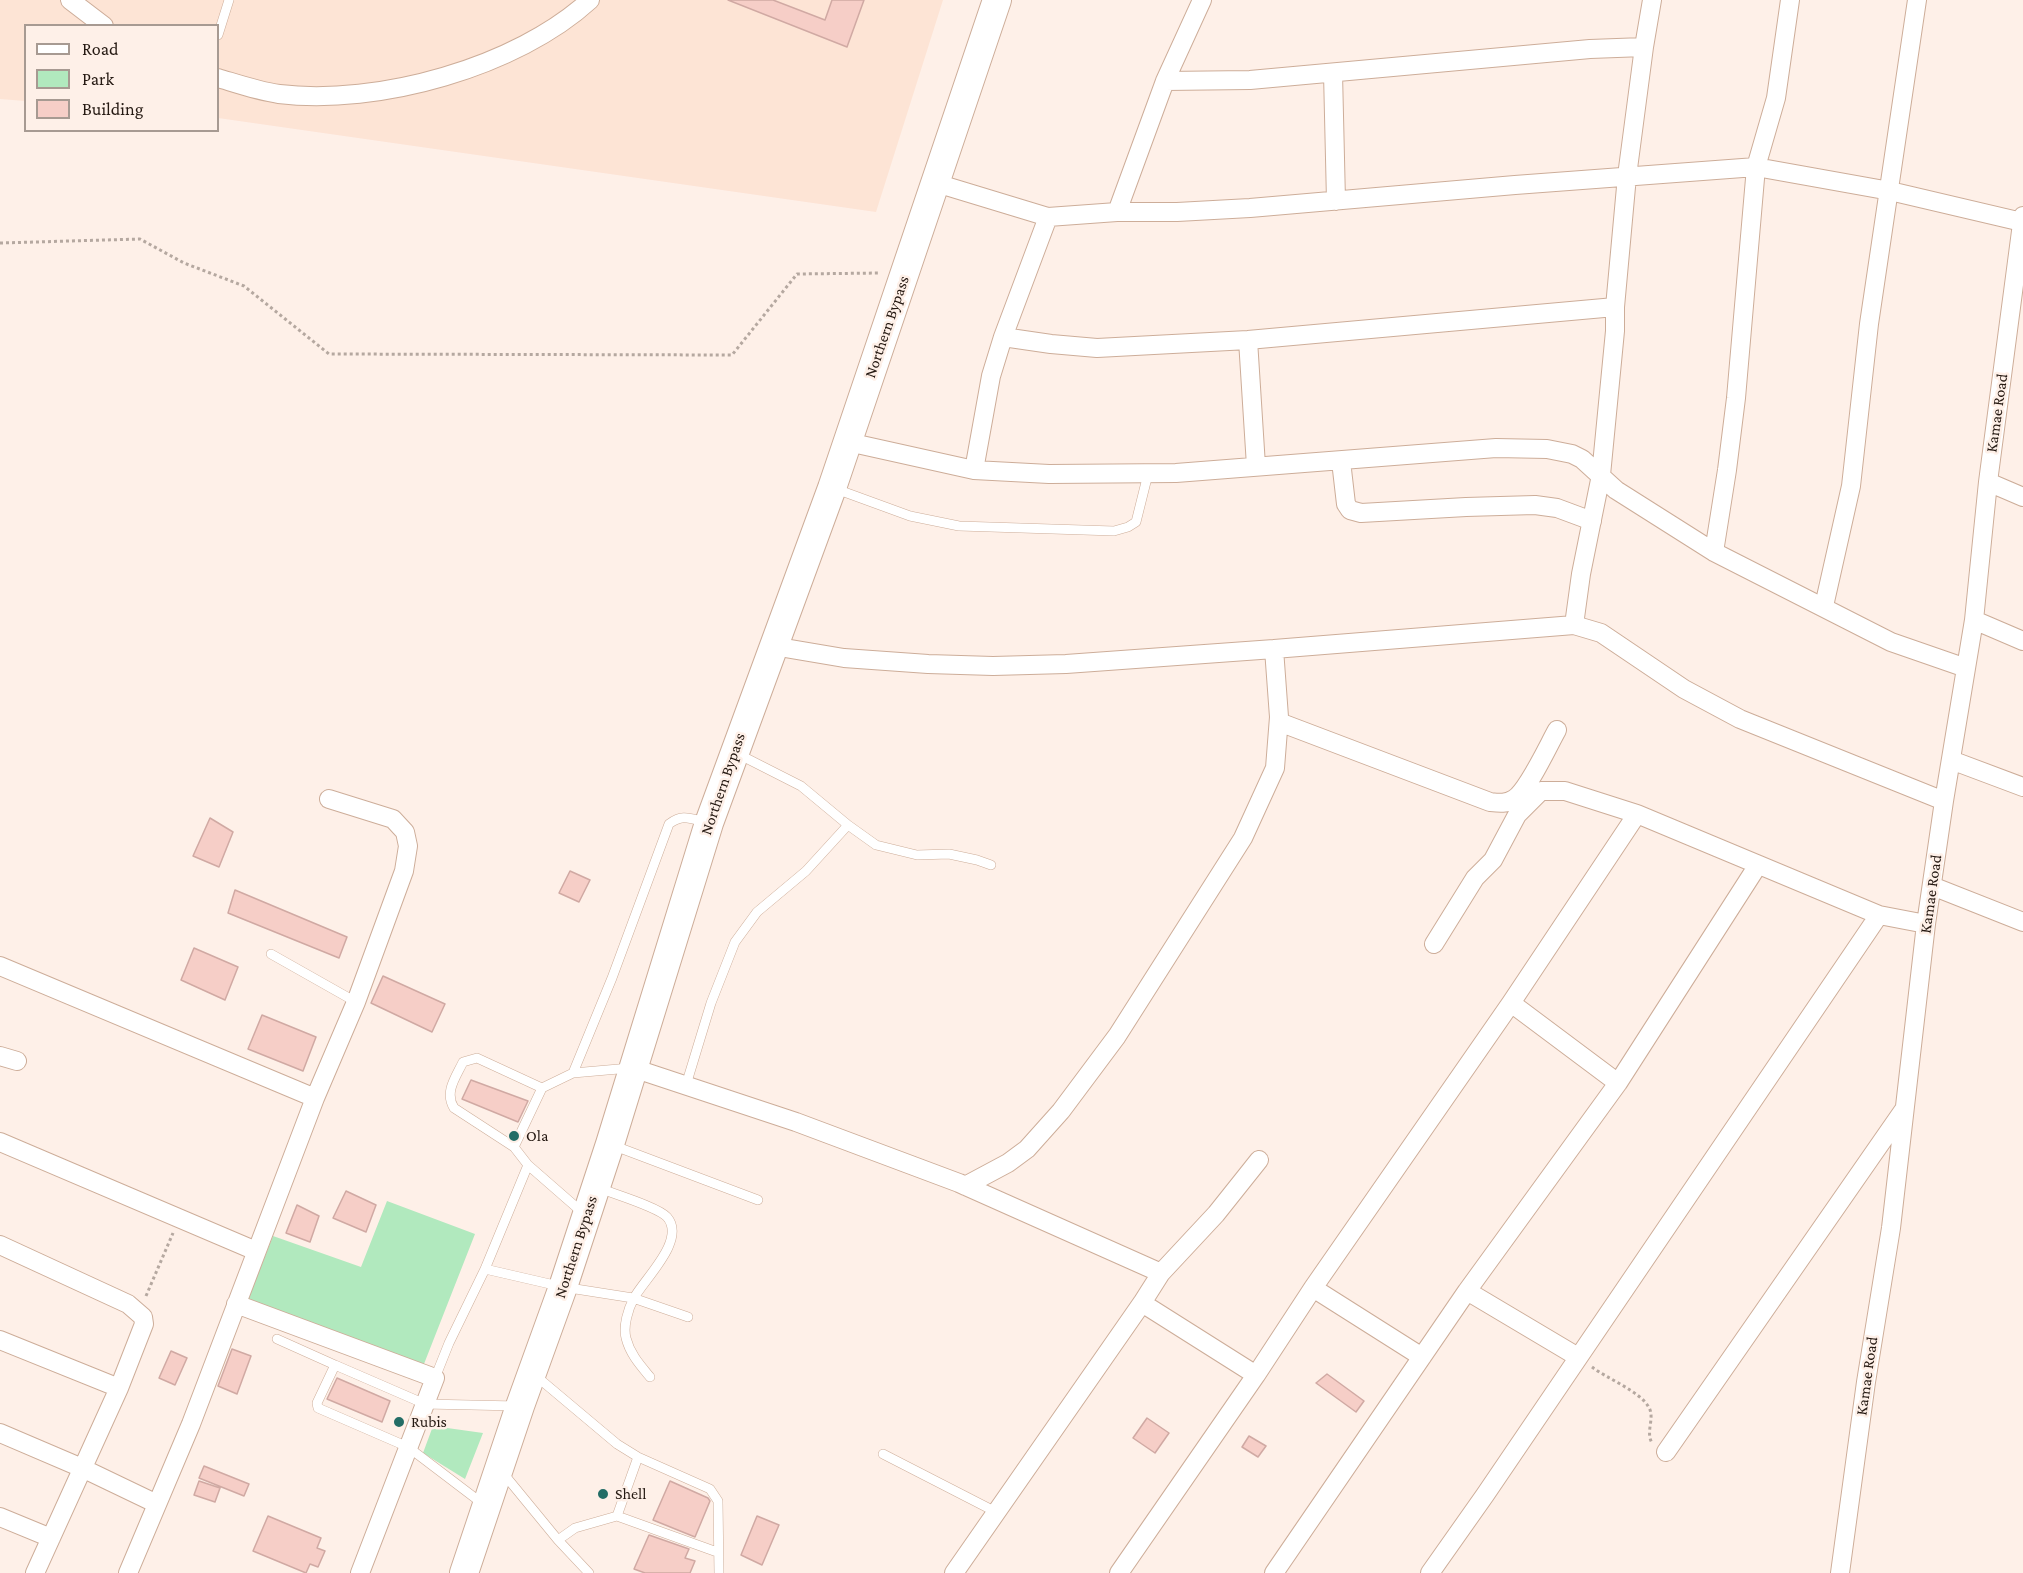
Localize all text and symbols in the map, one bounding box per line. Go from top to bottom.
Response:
legend [24,24,219,132]
text: Road [82,39,119,59]
text: Park [82,69,114,89]
text: Building [82,99,143,119]
street label: Northern Bypass [861,273,913,381]
street label: Kamae Road [1982,372,2012,454]
street label: Northern Bypass [697,730,749,838]
street label: Kamae Road [1916,853,1946,935]
place label: Ola [526,1126,548,1146]
marker: Ola [507,1129,521,1143]
street label: Northern Bypass [550,1193,602,1301]
street label: Kamae Road [1852,1335,1882,1417]
place label: Rubis [411,1412,447,1432]
marker: Rubis [392,1415,406,1429]
place label: Shell [615,1484,647,1504]
marker: Shell [596,1487,610,1501]

